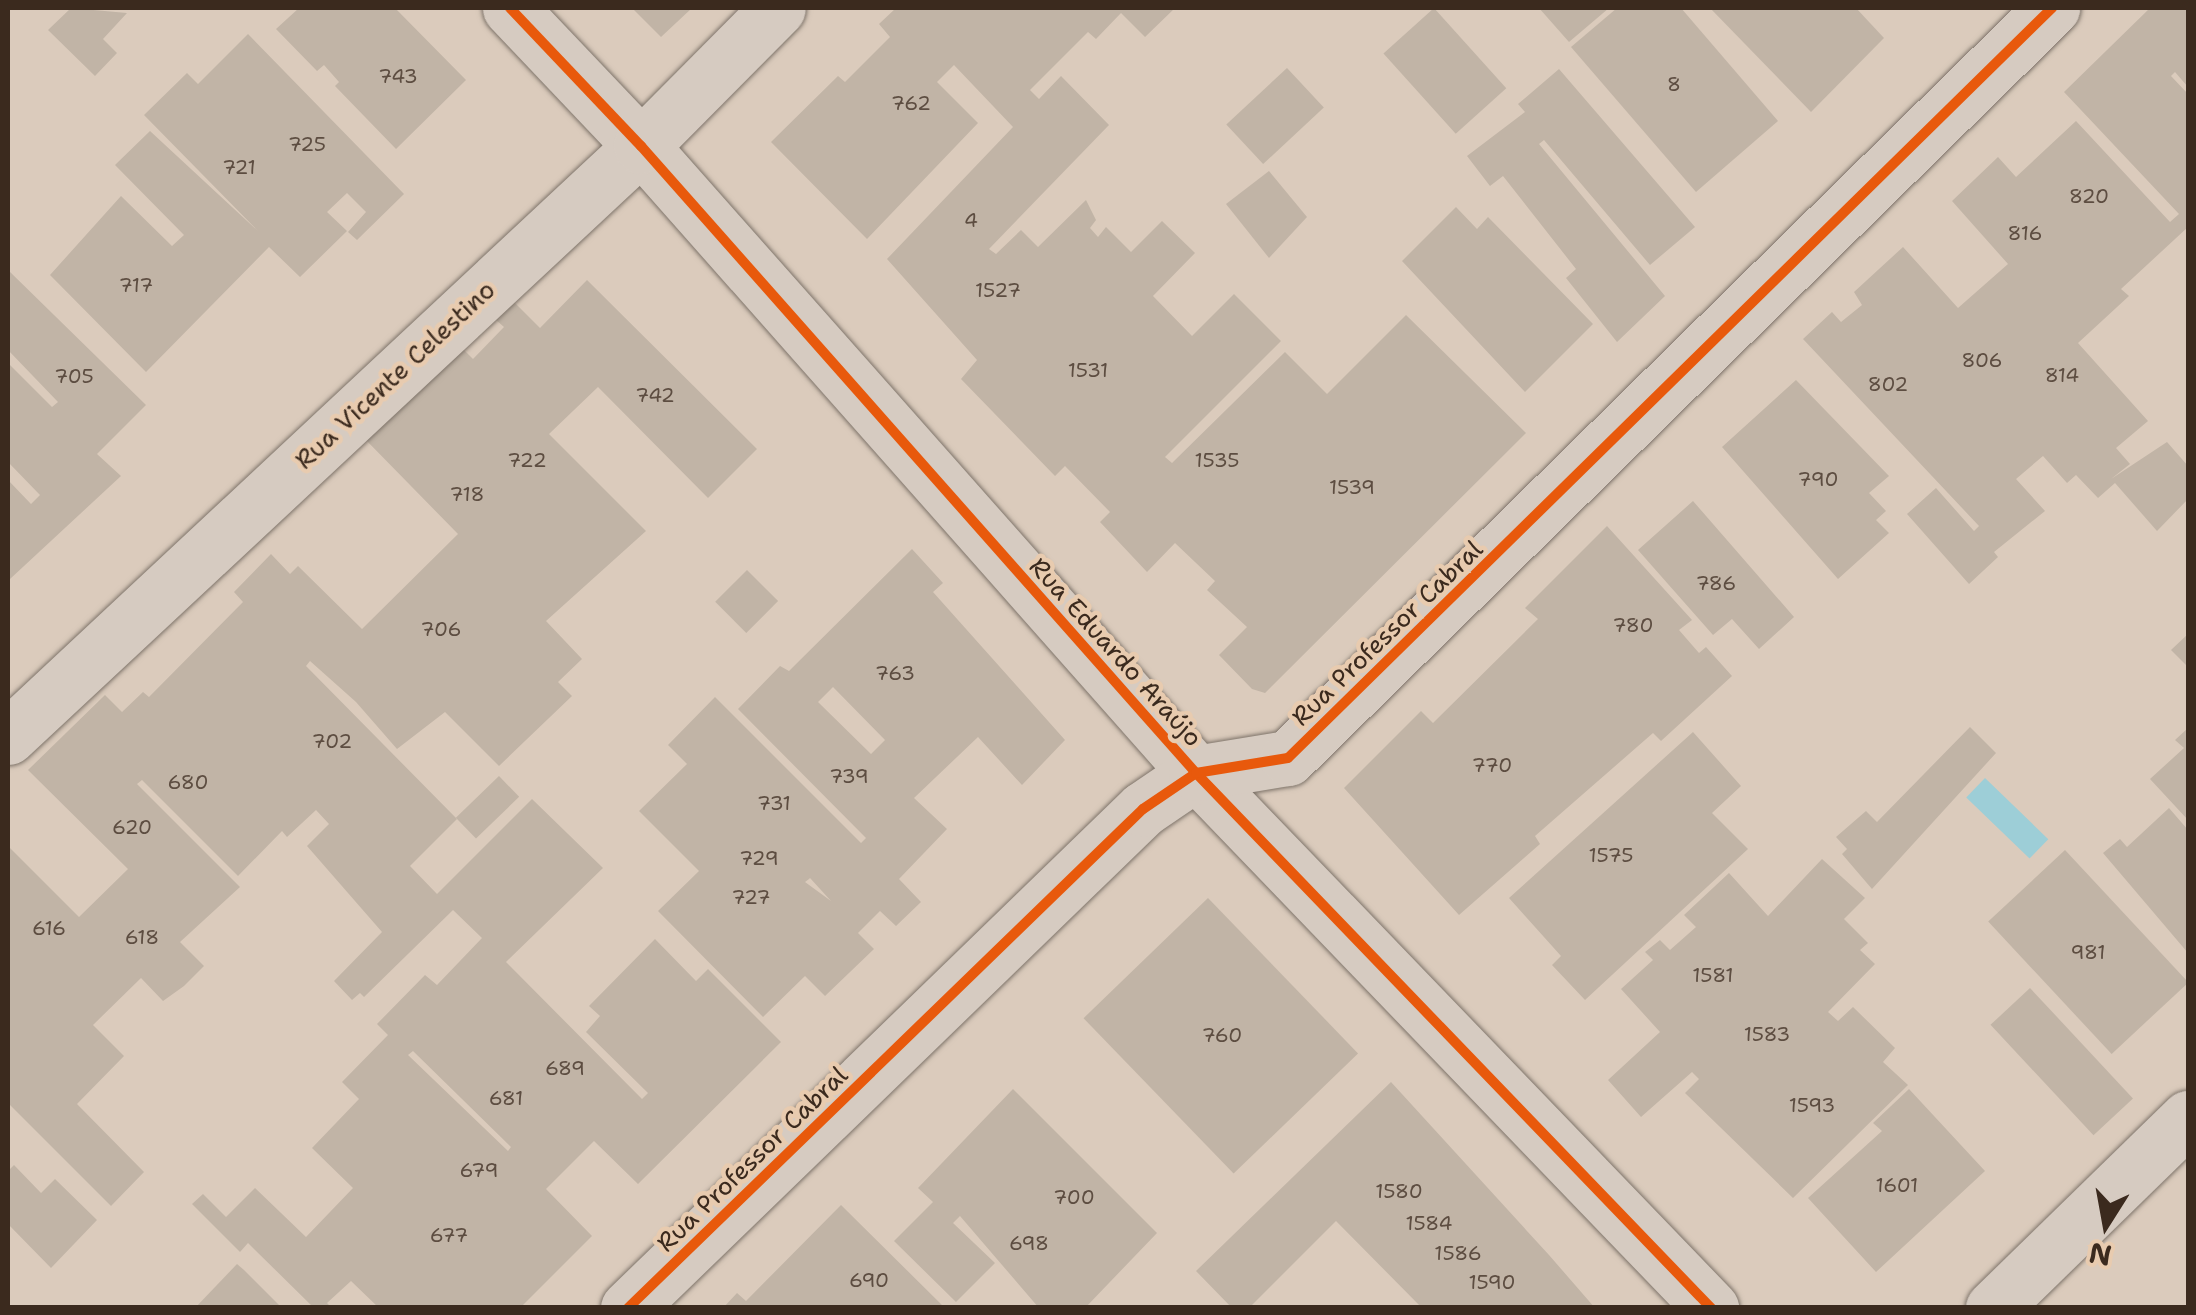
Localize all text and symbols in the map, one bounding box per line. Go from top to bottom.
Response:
house number: 743 [378,64,418,88]
house number: 8 [1667,72,1681,96]
house number: 762 [891,91,931,115]
house number: 725 [288,132,326,156]
house number: 721 [222,155,256,179]
house number: 820 [2069,184,2109,208]
house number: 4 [964,208,978,232]
house number: 816 [2008,221,2042,245]
house number: 717 [119,273,153,297]
street label: Rua Vicente Celestino [289,275,501,475]
house number: 1527 [975,278,1021,302]
house number: 806 [1961,348,2003,372]
house number: 1531 [1068,358,1108,382]
house number: 814 [2045,363,2079,387]
house number: 705 [54,364,94,388]
house number: 802 [1868,372,1908,396]
house number: 742 [635,383,675,407]
house number: 722 [507,448,547,472]
house number: 1535 [1194,448,1240,472]
house number: 790 [1798,467,1838,491]
house number: 1539 [1329,475,1375,499]
house number: 718 [449,482,485,506]
street label: Rua Professor Cabral [1285,534,1489,732]
street label: Rua Eduardo Araújo [1023,551,1209,753]
house number: 786 [1696,571,1736,595]
house number: 780 [1613,613,1653,637]
house number: 706 [420,617,462,641]
house number: 763 [875,661,915,685]
house number: 702 [312,729,352,753]
house number: 770 [1472,753,1512,777]
house number: 739 [829,764,869,788]
house number: 680 [168,770,208,794]
house number: 731 [757,791,791,815]
house number: 620 [112,815,152,839]
house number: 1575 [1589,843,1633,867]
house number: 729 [739,846,779,870]
house number: 727 [732,885,770,909]
house number: 616 [32,916,66,940]
house number: 618 [125,925,159,949]
house number: 981 [2070,940,2106,964]
house number: 1581 [1692,963,1734,987]
house number: 1583 [1744,1022,1790,1046]
house number: 760 [1202,1023,1242,1047]
house number: 689 [545,1056,585,1080]
street label: Rua Professor Cabral [650,1060,854,1258]
house number: 681 [489,1086,523,1110]
house number: 1593 [1789,1093,1835,1117]
house number: 679 [460,1158,498,1182]
house number: 1601 [1876,1173,1918,1197]
north arrow [2056,1175,2156,1275]
house number: 1580 [1375,1179,1423,1203]
house number: 700 [1053,1185,1095,1209]
house number: 1584 [1406,1211,1452,1235]
house number: 677 [430,1223,468,1247]
house number: 698 [1009,1231,1049,1255]
text: N [2086,1234,2115,1275]
house number: 1586 [1434,1241,1482,1265]
house number: 690 [849,1268,889,1292]
house number: 1590 [1468,1270,1516,1294]

